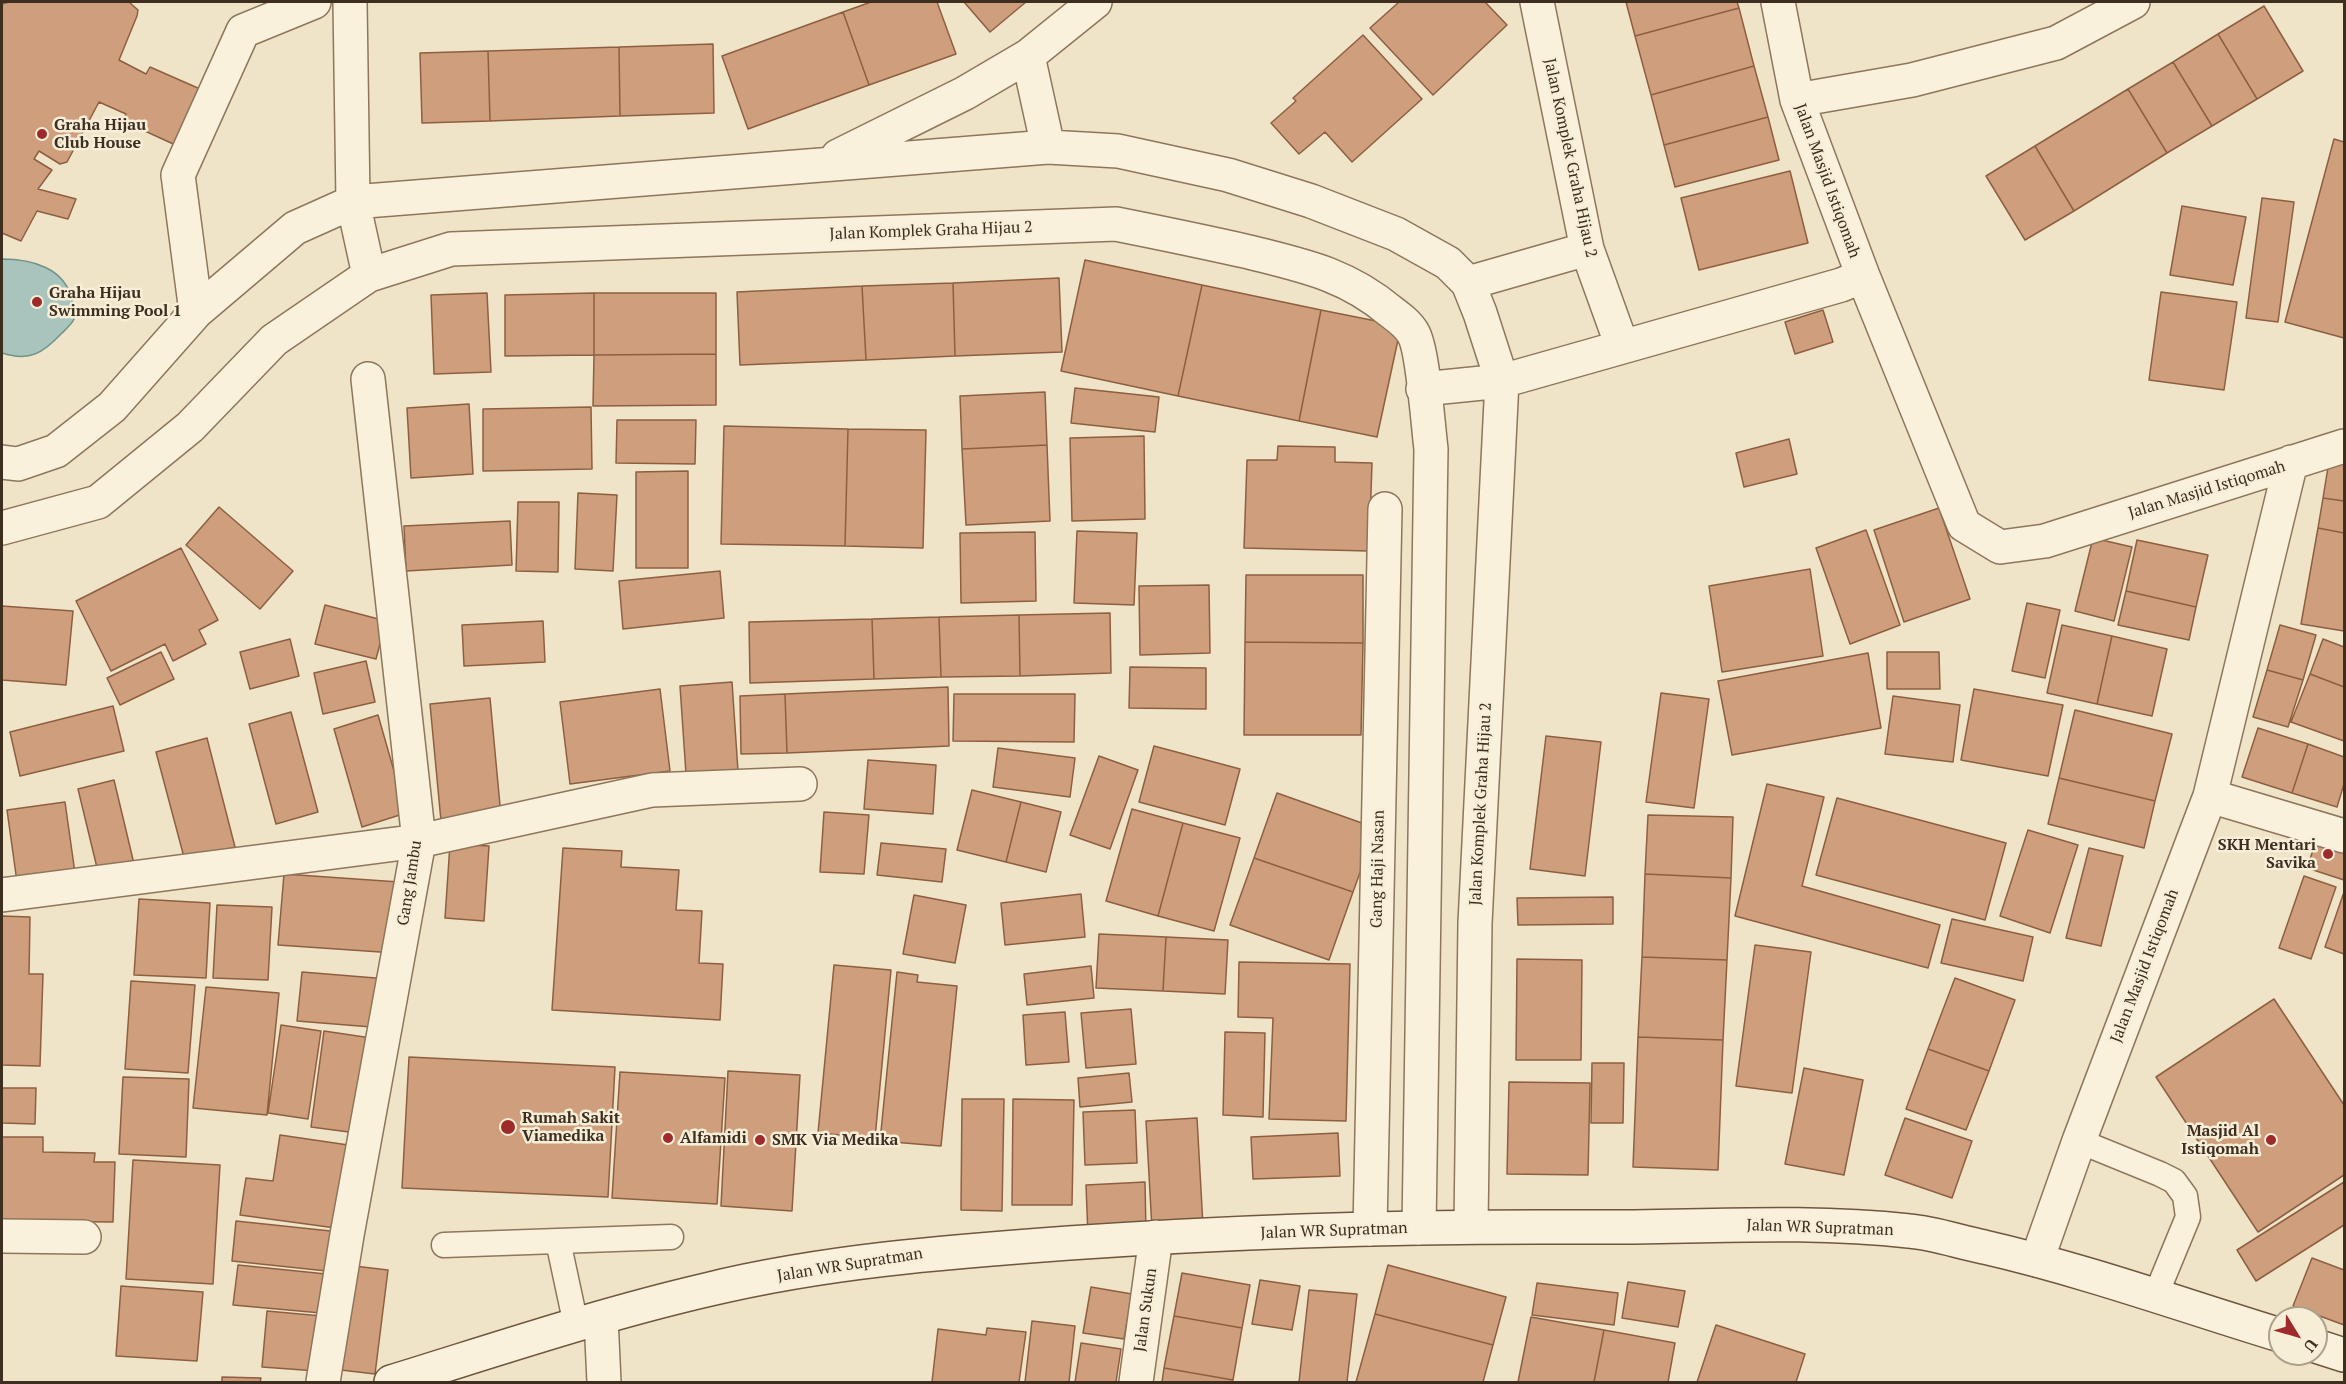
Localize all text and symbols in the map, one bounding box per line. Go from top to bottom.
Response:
street label: Jalan Komplek Graha Hijau 2 [1539,56,1601,260]
street label: Jalan Masjid Istiqomah [1790,101,1864,261]
place label: Graha Hijau Club House [54,115,146,153]
marker: Graha Hijau Club House [35,127,49,141]
street label: Jalan Komplek Graha Hijau 2 [829,218,1033,244]
place label: Graha Hijau Swimming Pool 1 [49,283,182,321]
marker: Graha Hijau Swimming Pool 1 [30,295,44,309]
street label: Jalan Masjid Istiqomah [2126,457,2288,523]
street label: Jalan Komplek Graha Hijau 2 [1466,702,1496,906]
street label: Gang Haji Nasan [1367,810,1389,928]
place label: SKH Mentari Savika [2218,835,2316,873]
street label: Gang Jambu [394,839,426,927]
marker: SKH Mentari Savika [2321,847,2335,861]
street label: Jalan Masjid Istiqomah [2107,886,2183,1046]
place label: Rumah Sakit Viamedika [522,1108,620,1146]
marker: Rumah Sakit Viamedika [499,1118,517,1136]
place label: Masjid Al Istiqomah [2181,1121,2259,1159]
place label: Alfamidi [680,1128,747,1148]
place label: SMK Via Medika [772,1130,898,1150]
marker: Alfamidi [661,1131,675,1145]
marker: SMK Via Medika [753,1133,767,1147]
marker: Masjid Al Istiqomah [2264,1133,2278,1147]
street label: Jalan WR Supratman [1746,1216,1894,1240]
street label: Jalan WR Supratman [1260,1219,1408,1243]
street label: Jalan WR Supratman [776,1244,924,1286]
street label: Jalan Sukun [1131,1267,1161,1353]
north arrow [2268,1306,2328,1366]
text: U [2299,1334,2323,1357]

